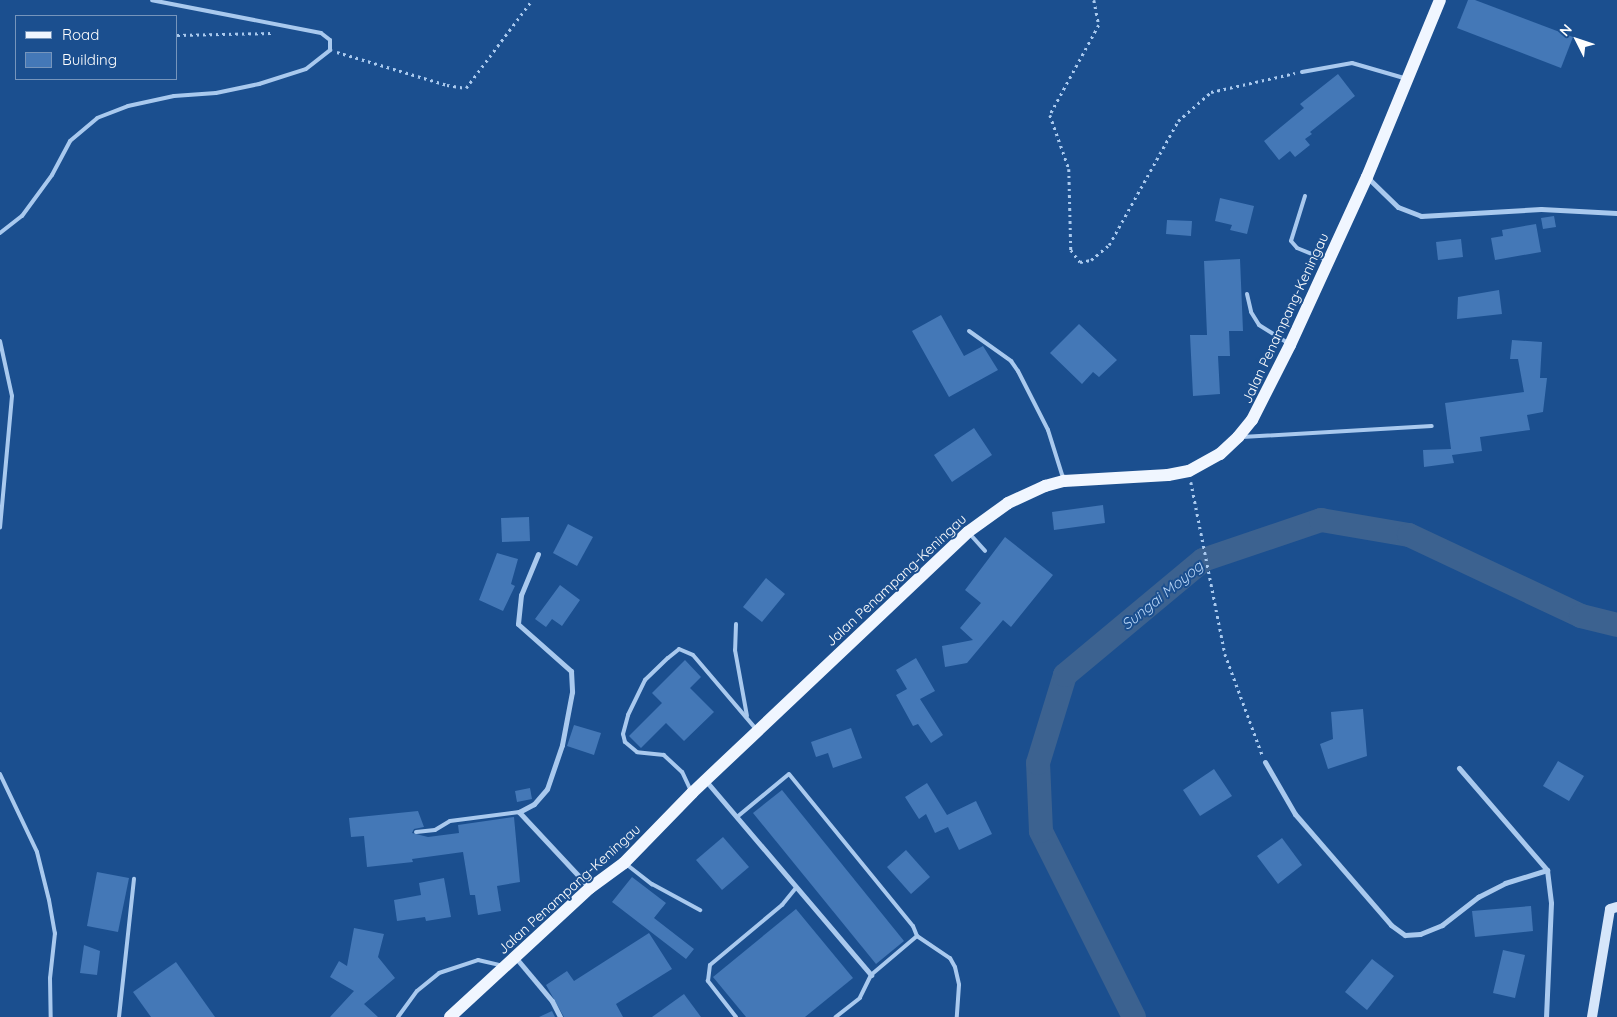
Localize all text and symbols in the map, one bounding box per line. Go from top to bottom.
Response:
legend [15,15,178,80]
north arrow [1552,15,1602,65]
text: N [1556,20,1576,40]
text: Road [62,25,99,44]
text: Building [62,50,117,69]
street label: Jalan Penampang-Keningau [1238,230,1332,406]
street label: Jalan Penampang-Keningau [822,510,970,650]
water label: Sungai Moyog [1118,557,1206,633]
street label: Jalan Penampang-Keningau [494,821,644,957]

